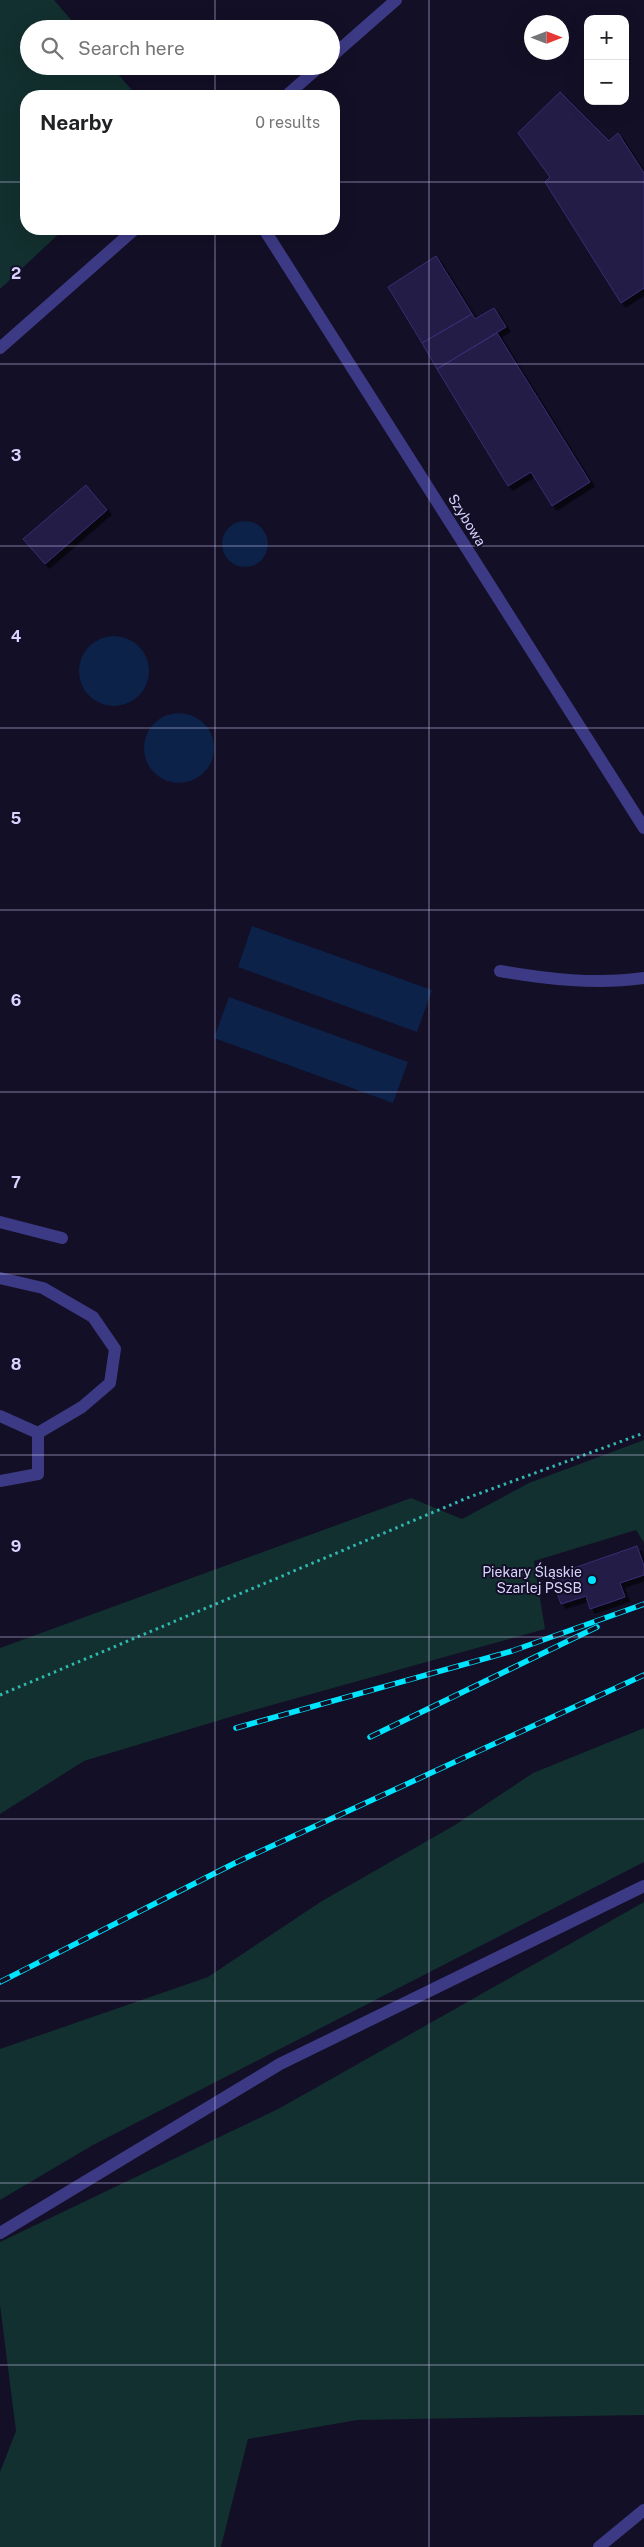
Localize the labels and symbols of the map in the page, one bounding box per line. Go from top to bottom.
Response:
north arrow [524,15,569,60]
text: 2 [11,264,21,283]
text: 3 [11,446,21,465]
street label: Szybowa [445,491,489,549]
text: 4 [11,627,22,646]
text: 5 [11,809,22,828]
text: 6 [11,991,21,1010]
text: 7 [11,1173,21,1192]
text: 8 [11,1355,22,1374]
text: 9 [11,1537,21,1556]
place label: Piekary Śląskie Szarlej PSSB [482,1562,582,1596]
marker: Piekary Śląskie Szarlej PSSB [586,1574,598,1586]

